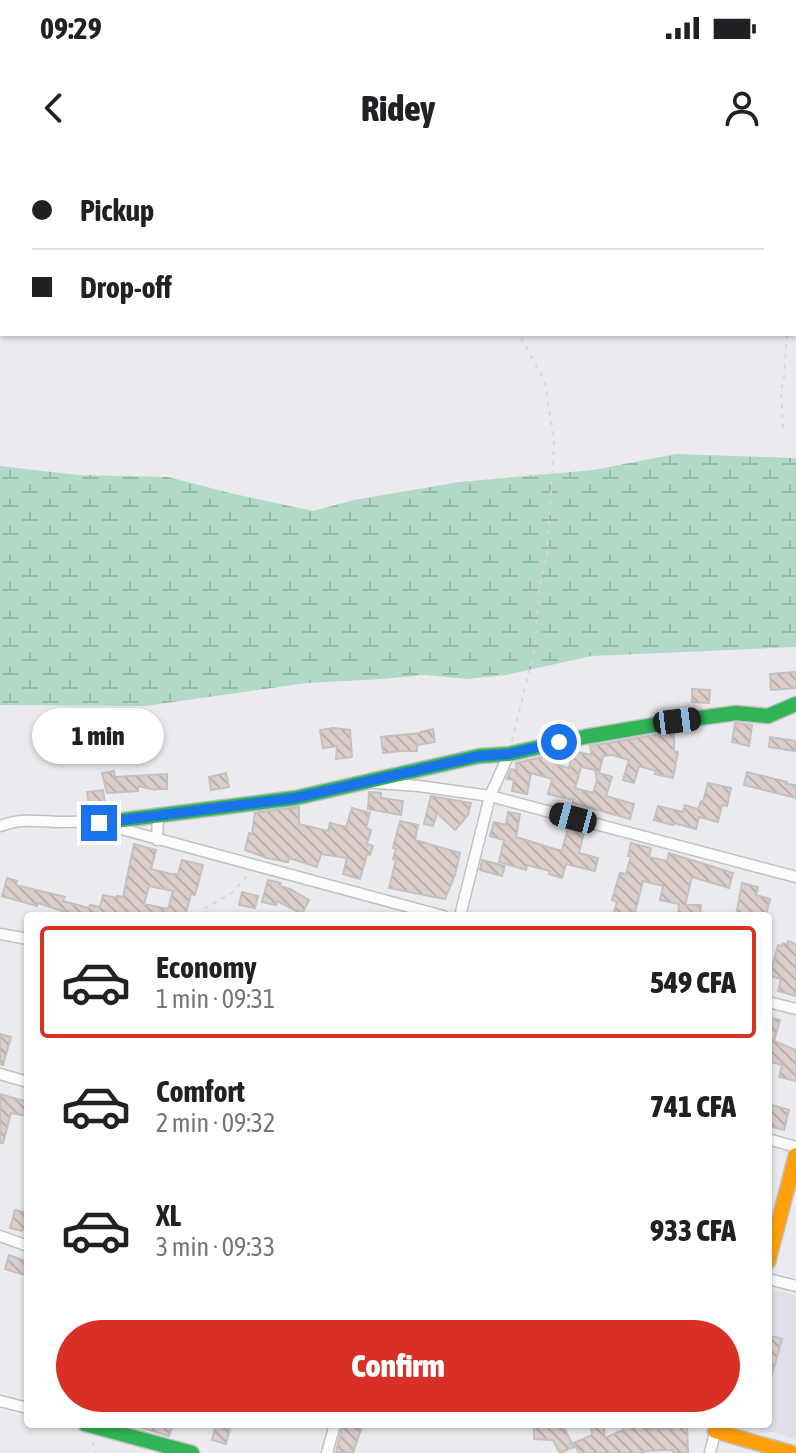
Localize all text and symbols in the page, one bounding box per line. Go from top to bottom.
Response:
text: 09:29 [40,11,102,45]
icon: back [32,86,76,130]
icon: person [720,86,764,130]
text: Ridey [361,87,435,129]
text: Pickup [80,193,154,227]
text: Drop-off [80,270,172,304]
car [652,706,702,736]
callout: 1 min [33,707,165,763]
text: 1 min [71,721,125,751]
route start [541,724,577,760]
car [547,800,599,836]
route end [81,805,117,841]
icon: car [60,946,132,1018]
text: Economy [156,950,257,984]
text: 549 CFA [650,965,736,999]
text: 1 min · 09:31 [156,984,275,1014]
icon: car [60,1070,132,1142]
text: Comfort [156,1074,245,1108]
text: 741 CFA [650,1089,736,1123]
text: 2 min · 09:32 [156,1108,275,1138]
icon: car [60,1194,132,1266]
text: XL [156,1198,181,1232]
text: 933 CFA [650,1213,736,1247]
text: 3 min · 09:33 [156,1232,275,1262]
button: Confirm [56,1320,740,1412]

